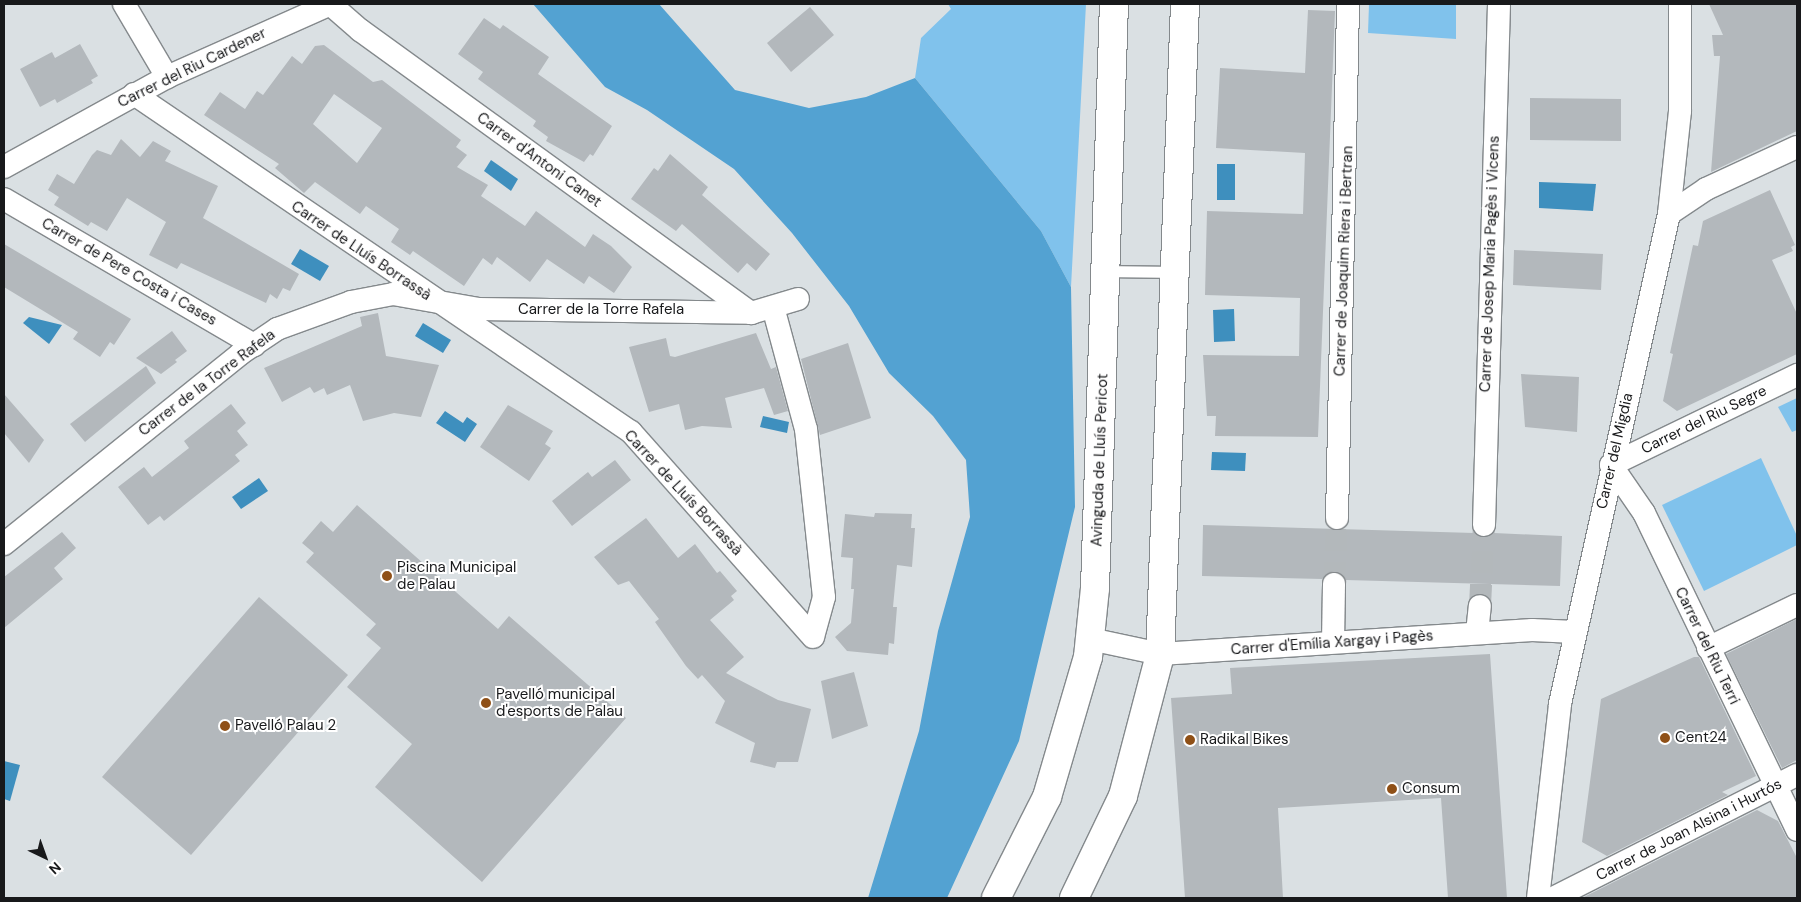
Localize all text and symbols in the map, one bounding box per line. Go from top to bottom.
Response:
street label: Carrer del Riu Cardener [115,24,269,112]
street label: Carrer d'Antoni Canet [473,109,605,211]
street label: Carrer de Josep Maria Pagès i Vicens [1477,135,1503,393]
street label: Carrer de Joaquim Riera i Bertran [1331,145,1357,377]
street label: Carrer de Lluís Borrassà [288,197,434,305]
street label: Carrer de Pere Costa i Cases [38,214,220,330]
street label: Carrer de la Torre Rafela [518,301,684,319]
street label: Carrer de la Torre Rafela [135,326,279,440]
street label: Avinguda de Lluís Pericot [1088,373,1112,547]
street label: Carrer del Riu Segre [1638,382,1770,458]
street label: Carrer del Migdia [1593,391,1637,511]
street label: Carrer de Lluís Borrassà [620,427,746,559]
place label: Piscina Municipal de Palau [397,558,516,593]
marker: Piscina Municipal de Palau [381,570,393,582]
street label: Carrer del Riu Terri [1671,584,1743,708]
street label: Carrer d'Emília Xargay i Pagès [1230,627,1434,659]
place label: Pavelló municipal d'esports de Palau [496,685,623,720]
marker: Pavelló municipal d'esports de Palau [480,697,492,709]
place label: Pavelló Palau 2 [235,717,336,735]
marker: Pavelló Palau 2 [219,720,231,732]
place label: Cent24 [1675,729,1727,747]
place label: Radikal Bikes [1200,731,1289,749]
marker: Cent24 [1659,732,1671,744]
marker: Radikal Bikes [1184,734,1196,746]
street label: Carrer de Joan Alsina i Hurtós [1593,775,1785,885]
place label: Consum [1402,780,1460,798]
marker: Consum [1386,783,1398,795]
north arrow [20,832,70,882]
text: N [45,858,65,878]

